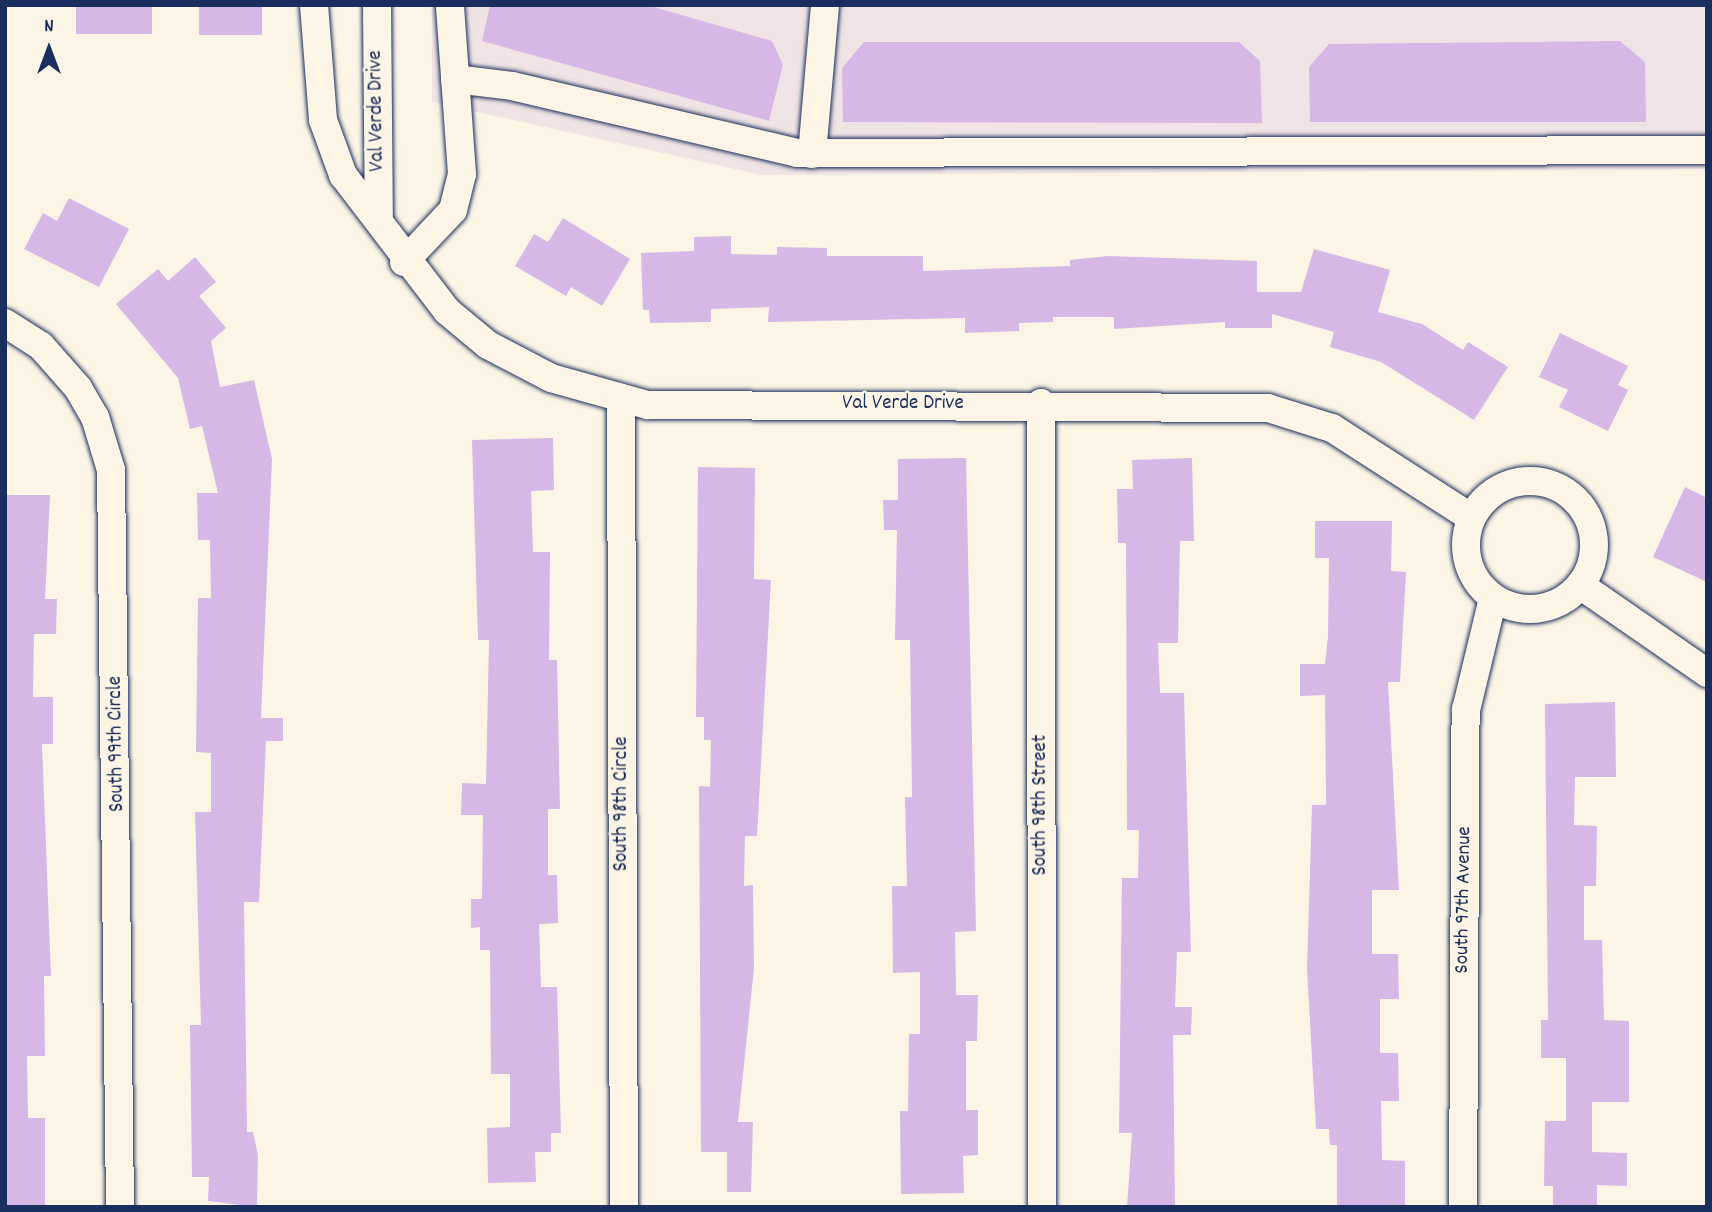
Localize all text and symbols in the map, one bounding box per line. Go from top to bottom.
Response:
north arrow [14,14,84,84]
text: N [44,14,54,41]
street label: Val Verde Drive [363,50,391,172]
street label: Val Verde Drive [842,391,964,417]
street label: South 99th Circle [103,676,131,812]
street label: South 98th Street [1028,734,1054,876]
street label: South 98th Circle [609,737,635,871]
street label: South 97th Avenue [1450,826,1478,974]

